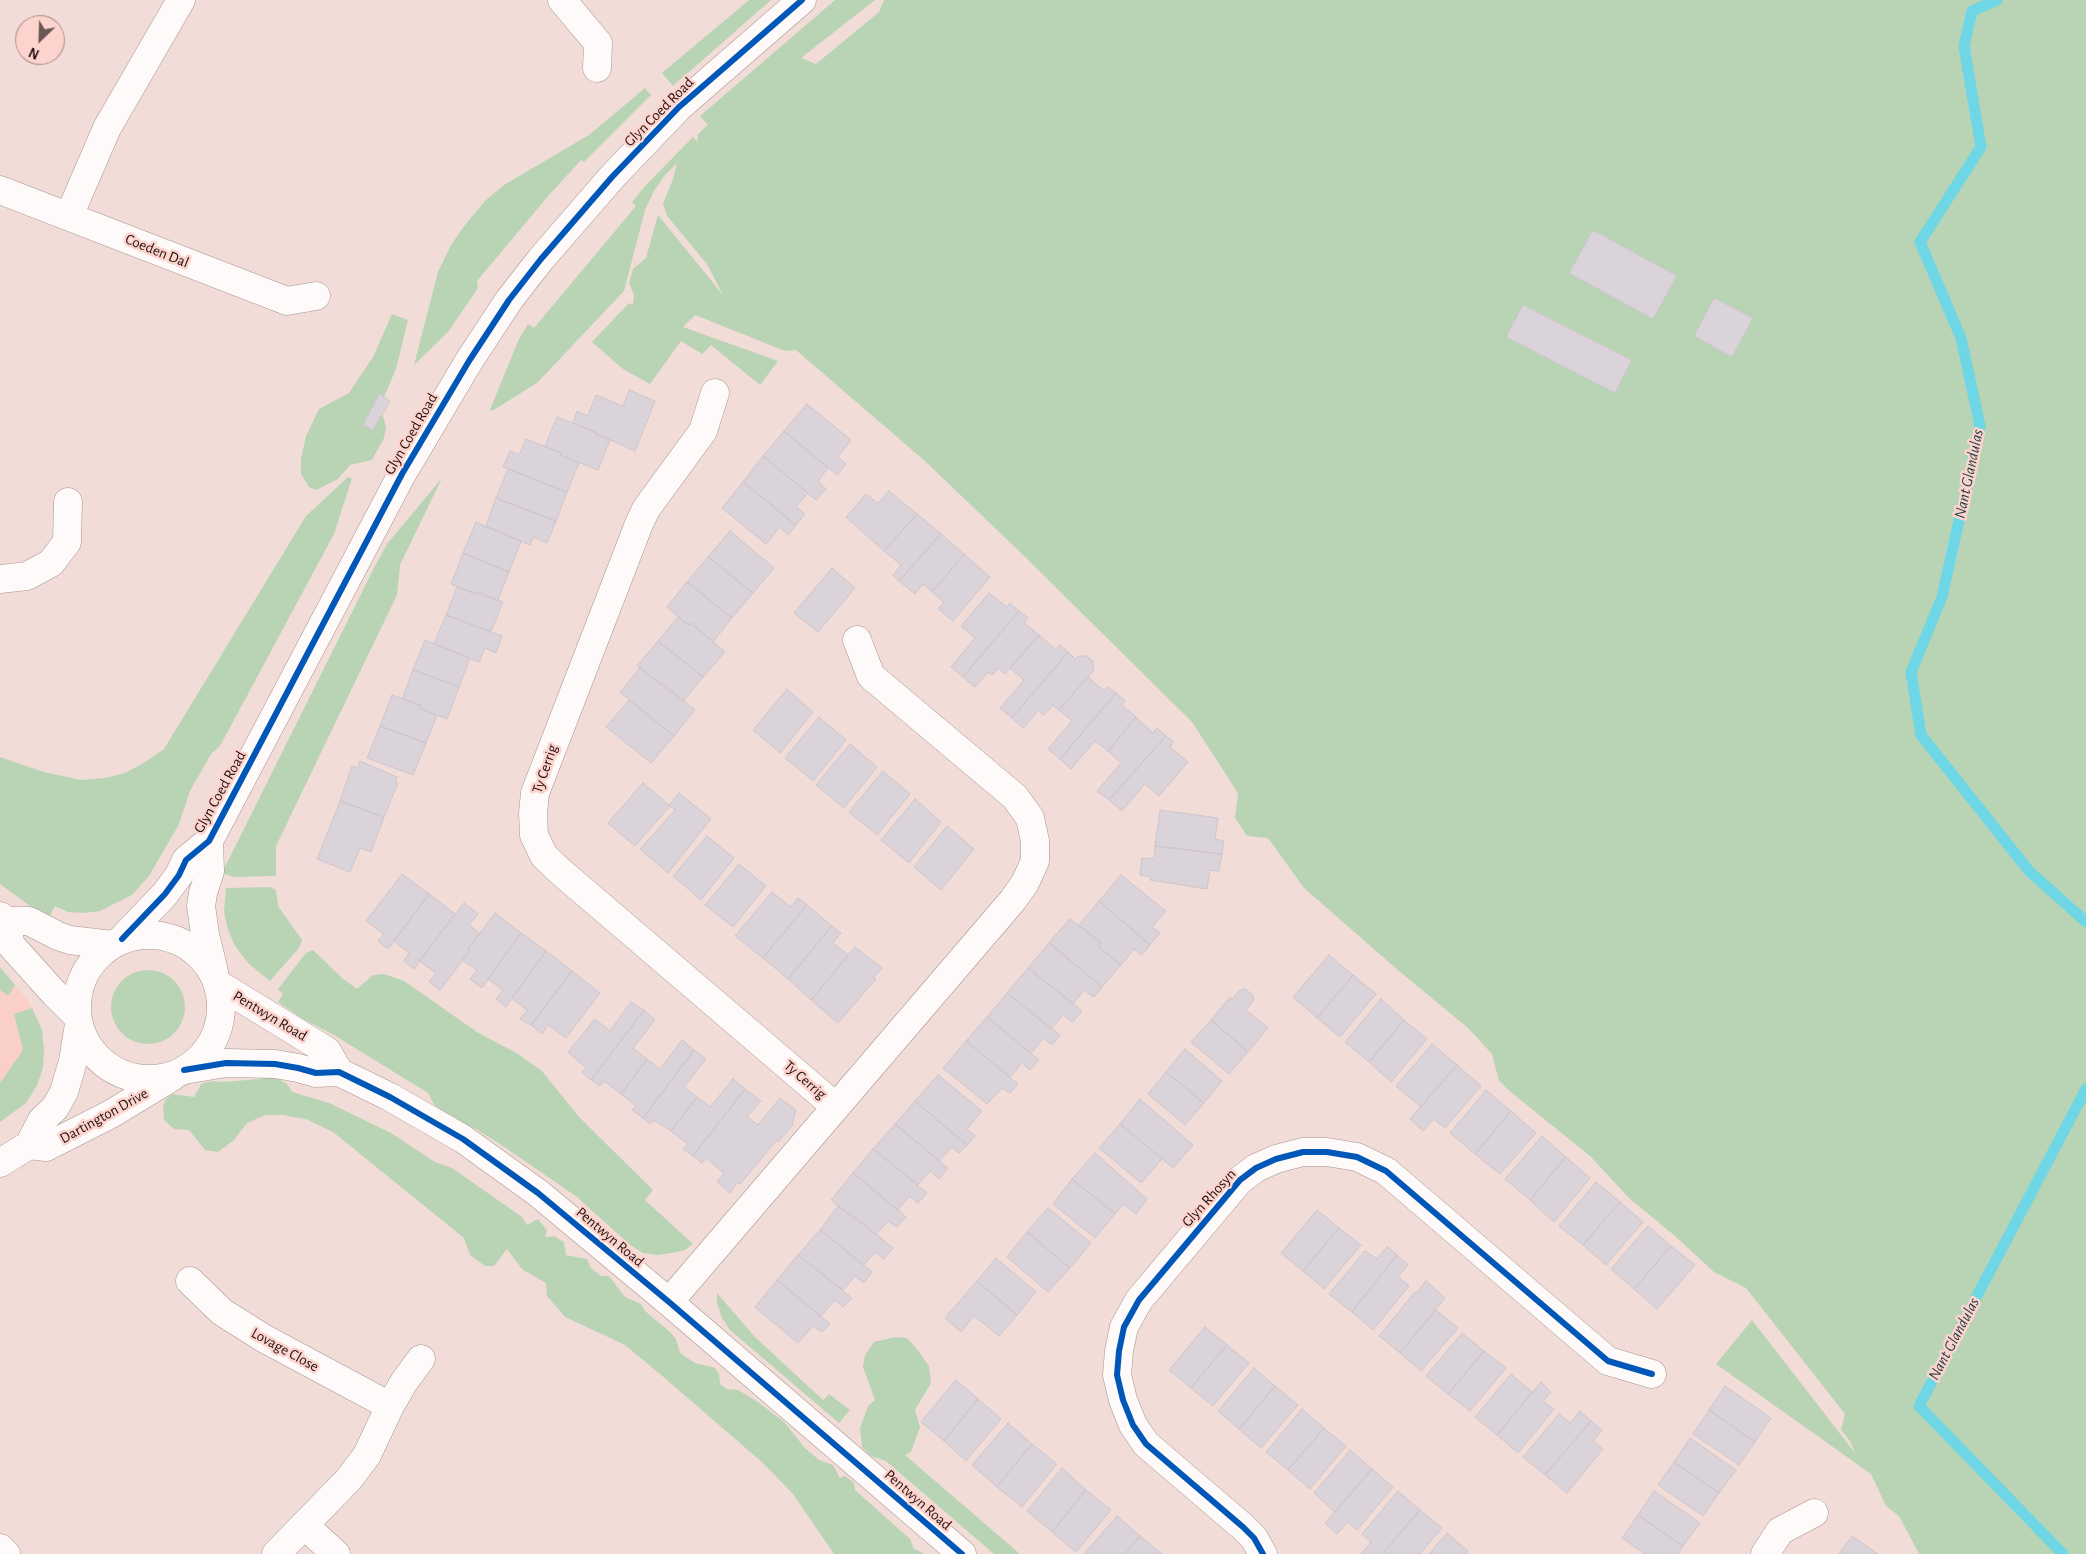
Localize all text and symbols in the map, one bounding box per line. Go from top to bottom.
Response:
north arrow [15,15,65,65]
text: N [27,44,42,61]
street label: Glyn Coed Road [620,73,698,151]
street label: Coeden Dal [123,230,191,272]
street label: Glyn Coed Road [380,390,442,478]
water label: Nant Glandulas [1950,428,1988,520]
street label: Ty Cerrig [528,742,562,796]
street label: Glyn Coed Road [190,748,250,836]
street label: Pentwyn Road [230,987,310,1045]
street label: Ty Cerrig [780,1057,830,1103]
street label: Dartington Drive [57,1084,151,1148]
street label: Glyn Rhosyn [1178,1165,1240,1231]
street label: Pentwyn Road [572,1203,648,1271]
water label: Nant Glandulas [1924,1295,1984,1383]
street label: Lovage Close [248,1324,322,1376]
street label: Pentwyn Road [881,1466,955,1534]

